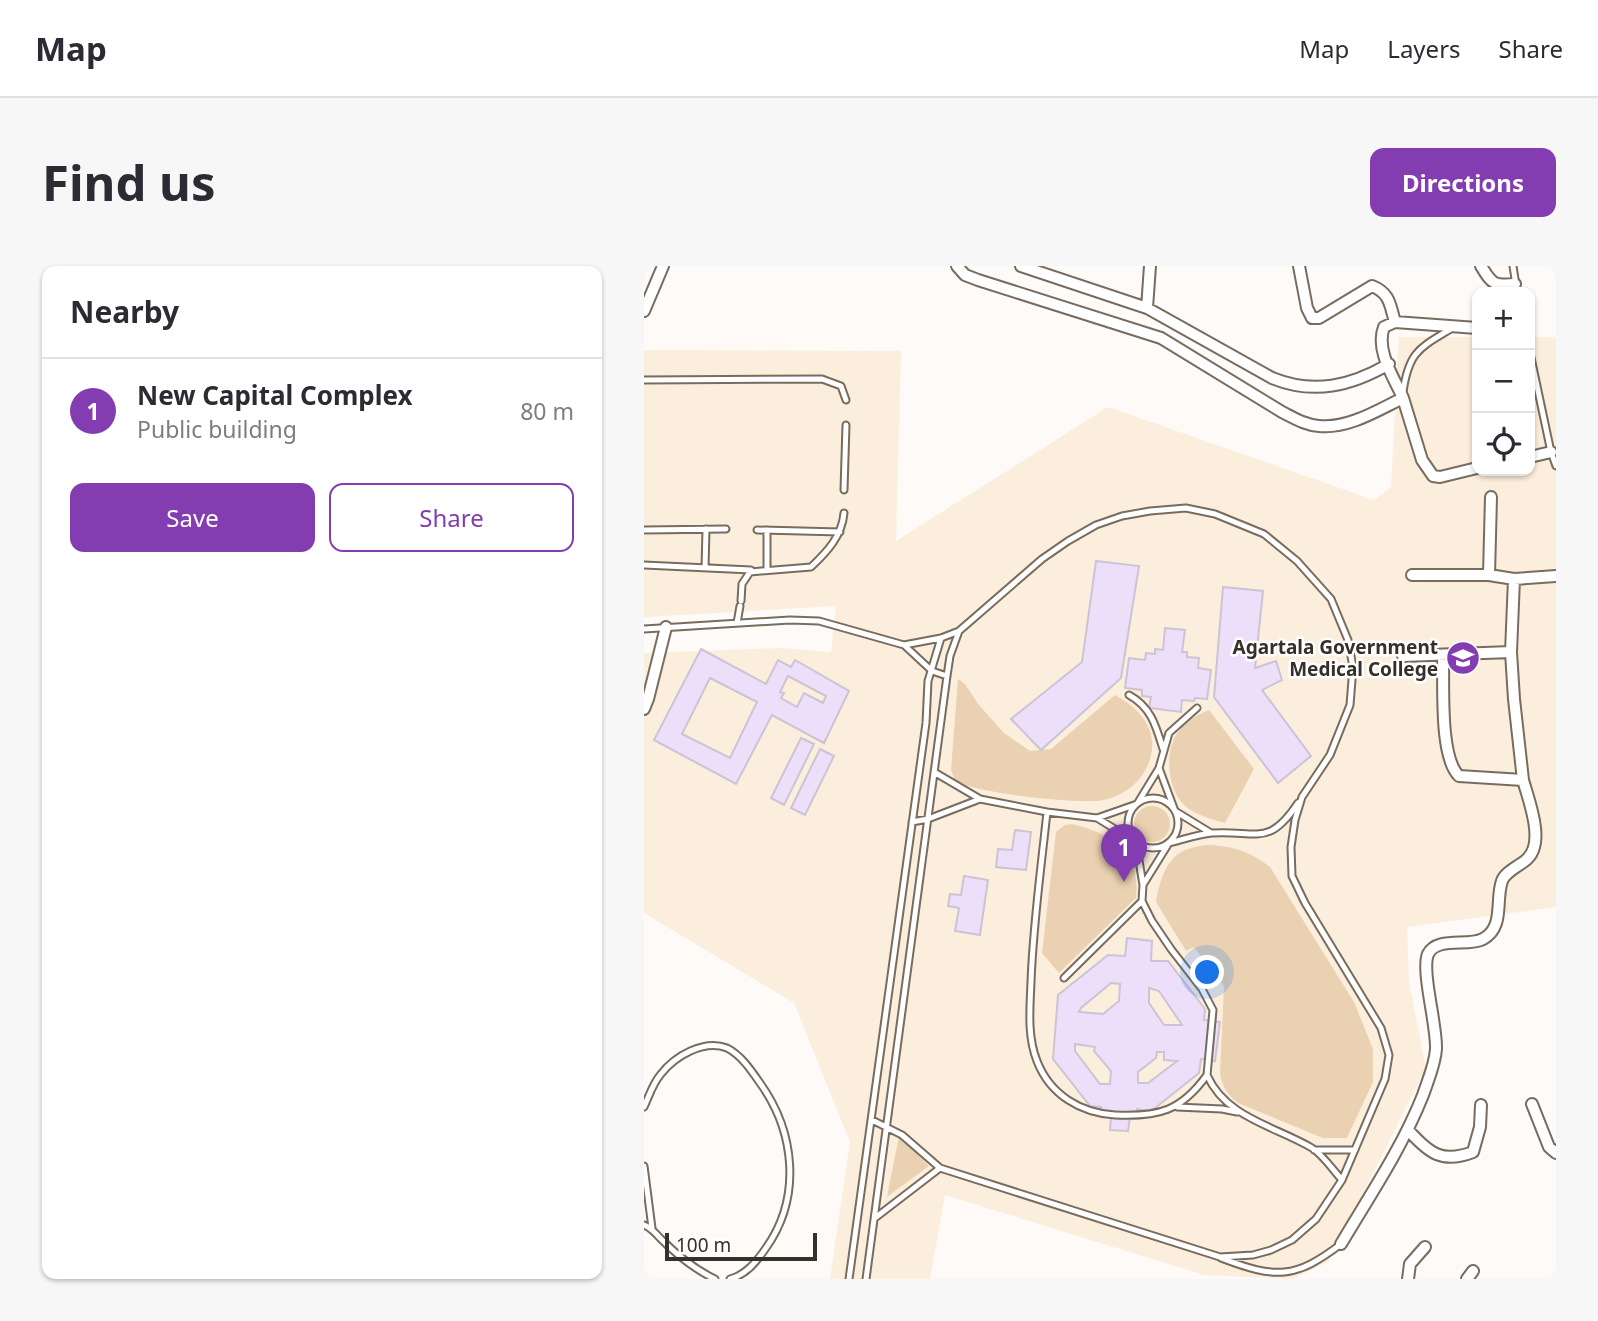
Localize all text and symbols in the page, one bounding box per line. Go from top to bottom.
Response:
text: Map [35,26,107,71]
text: Map [1299,32,1349,65]
text: Layers [1387,32,1461,65]
text: Share [1499,32,1563,65]
button: Directions [1370,148,1556,217]
text: Find us [42,149,216,215]
map controls [1472,287,1535,476]
button: + [1472,287,1535,350]
text: Nearby [70,291,179,332]
button: − [1472,350,1535,413]
text: New Capital Complex [137,377,413,413]
text: 1 [86,395,100,427]
text: 80 m [520,395,574,427]
text: Public building [137,413,297,445]
button: locate [1472,413,1535,476]
button: Save [70,483,315,552]
button: Share [329,483,574,552]
place label: Agartala Government Medical College [1233,634,1438,682]
school or university icon: Agartala Government Medical College [1444,639,1482,677]
pin: 1 [1101,824,1147,882]
your location [1190,955,1224,989]
scale bar [665,1230,817,1262]
text: 100 m [676,1232,731,1258]

